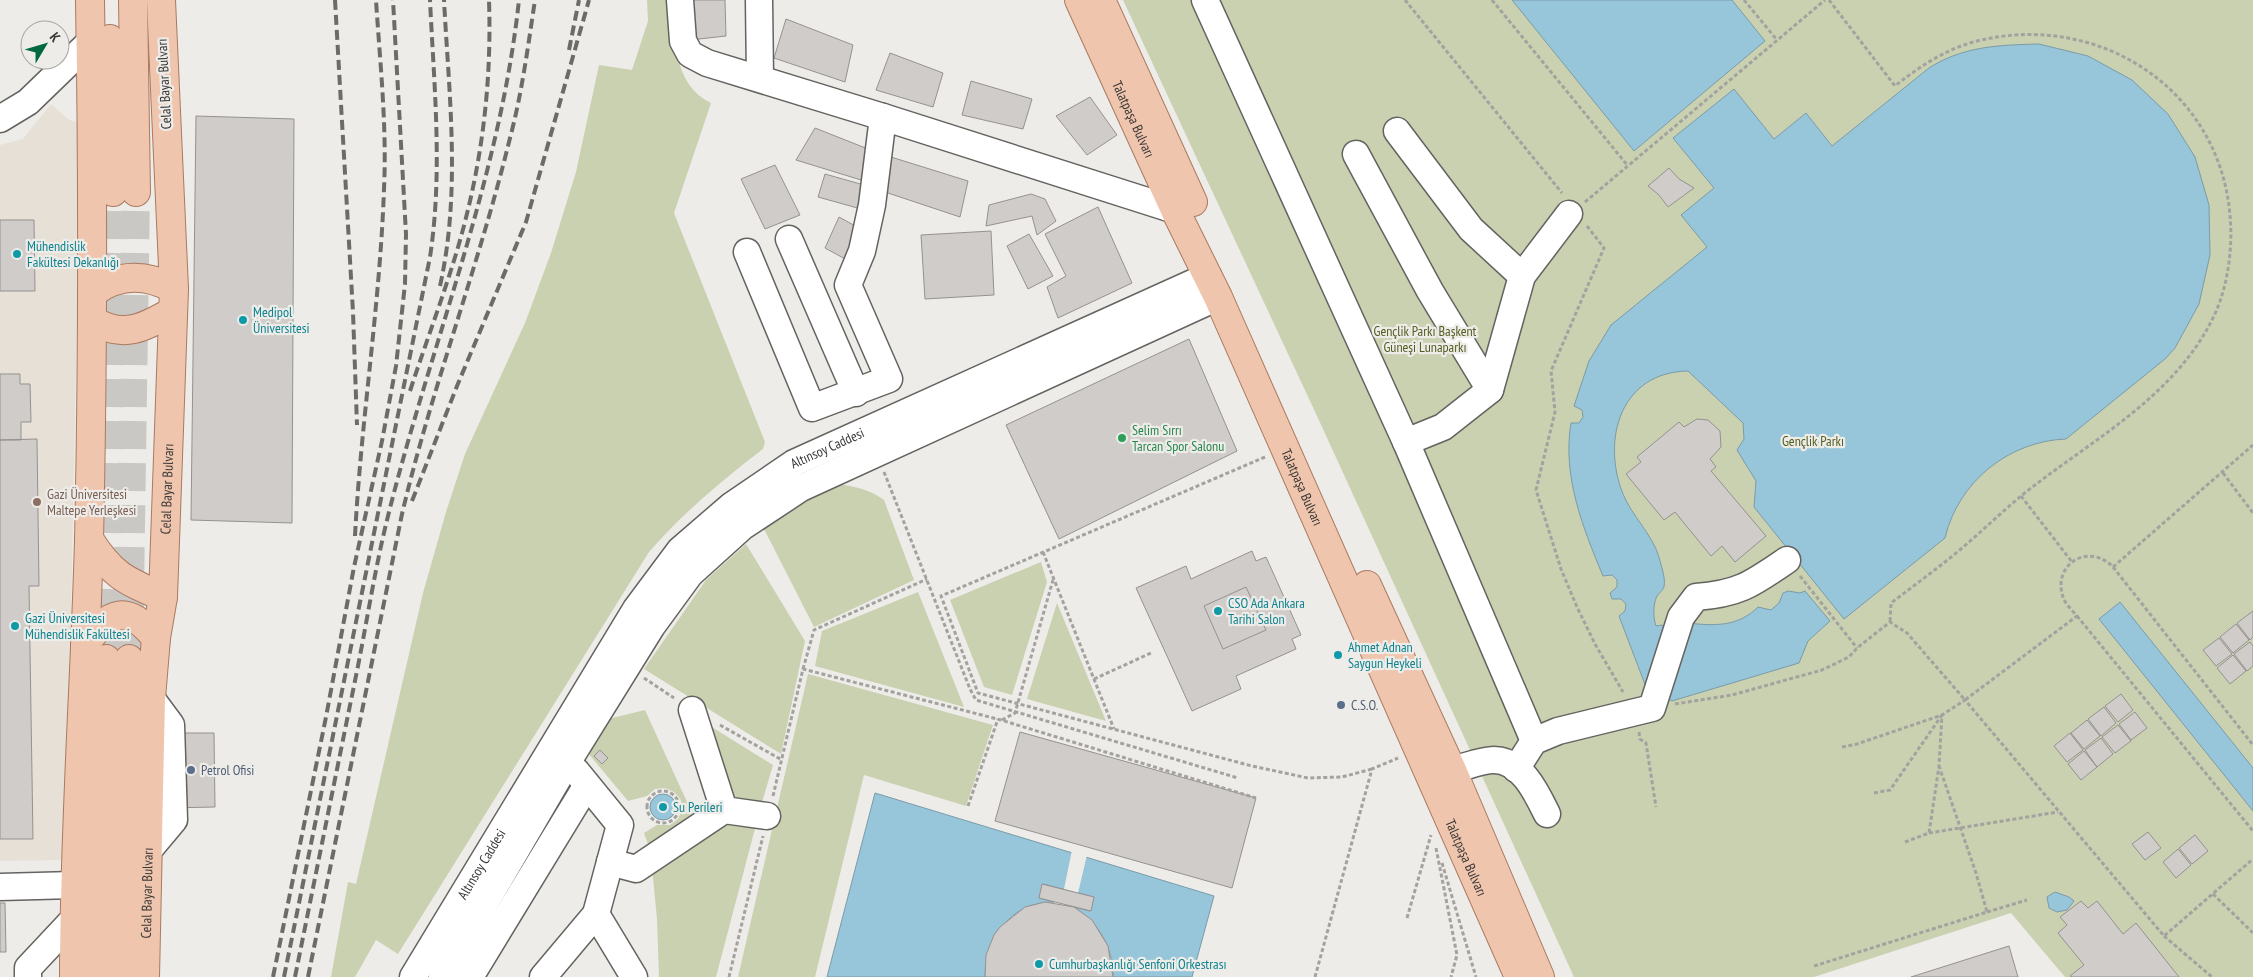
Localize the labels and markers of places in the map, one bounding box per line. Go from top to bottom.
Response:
place label: Mühendislik Fakültesi Dekanlığı [27,237,119,271]
marker: Mühendislik Fakültesi Dekanlığı [11,248,23,260]
place label: Medipol Üniversitesi [253,303,310,337]
marker: Medipol Üniversitesi [237,314,249,326]
place label: Selim Sırrı Tarcan Spor Salonu [1132,421,1224,455]
marker: Selim Sırrı Tarcan Spor Salonu [1116,432,1128,444]
place label: Gazi Üniversitesi Maltepe Yerleşkesi [47,485,136,519]
marker: Gazi Üniversitesi Maltepe Yerleşkesi [31,496,43,508]
place label: CSO Ada Ankara Tarihi Salon [1228,594,1305,628]
marker: CSO Ada Ankara Tarihi Salon [1212,605,1224,617]
place label: Gazi Üniversitesi Mühendislik Fakültesi [25,609,130,643]
marker: Gazi Üniversitesi Mühendislik Fakültesi [9,620,21,632]
place label: Ahmet Adnan Saygun Heykeli [1348,638,1422,672]
marker: Ahmet Adnan Saygun Heykeli [1332,649,1344,661]
place label: C.S.O. [1351,696,1378,714]
marker: C.S.O. [1335,699,1347,711]
place label: Petrol Ofisi [201,761,254,779]
marker: Petrol Ofisi [185,764,197,776]
place label: Su Perileri [673,798,723,816]
marker: Su Perileri [657,801,669,813]
place label: Cumhurbaşkanlığı Senfoni Orkestrası [1049,955,1226,973]
marker: Cumhurbaşkanlığı Senfoni Orkestrası [1033,958,1045,970]

